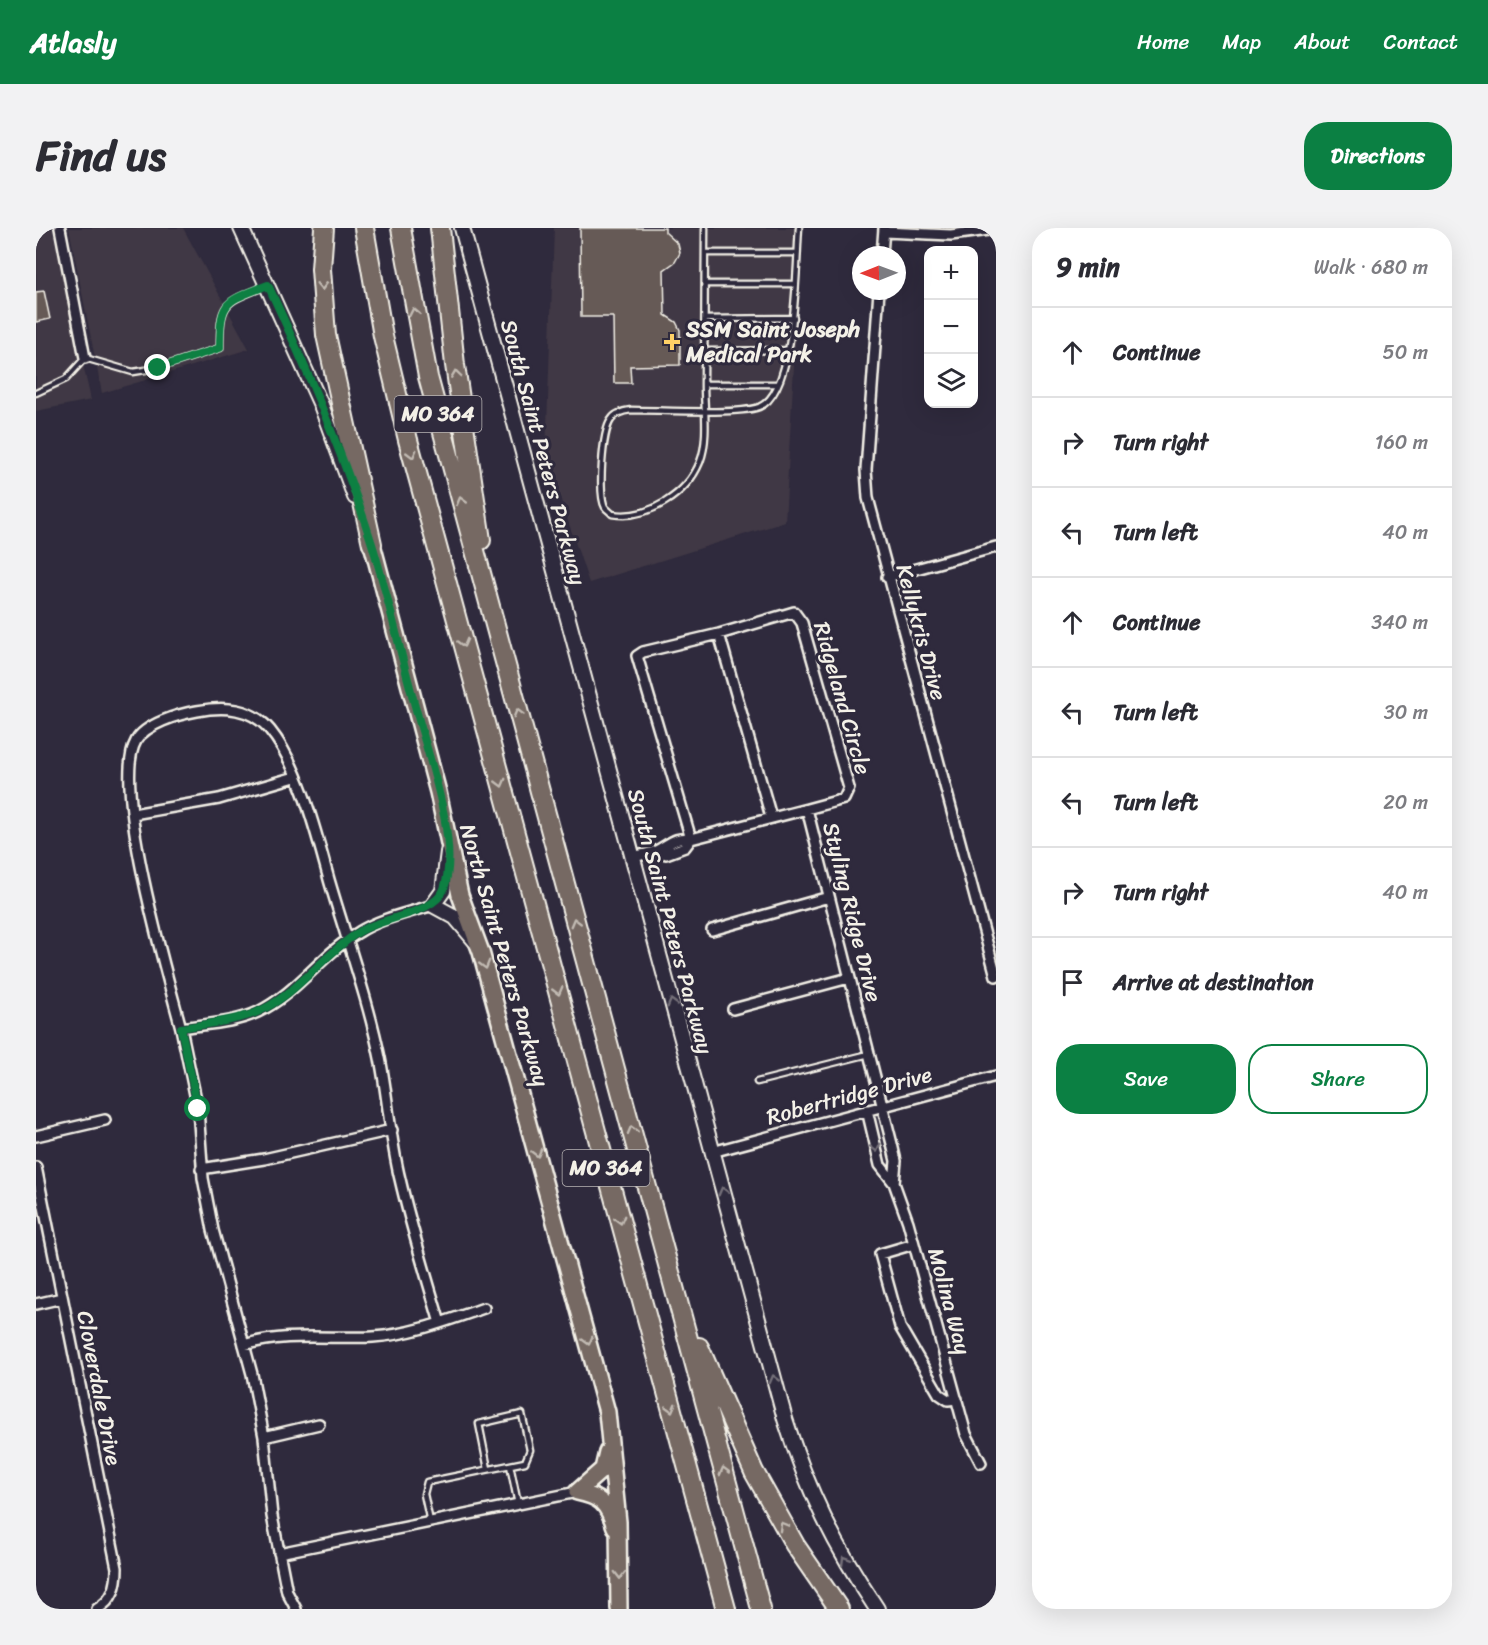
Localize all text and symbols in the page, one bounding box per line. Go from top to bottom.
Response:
text: Atlasly [30,18,117,67]
text: Home [1137,23,1189,61]
text: Map [1222,23,1261,61]
text: About [1294,23,1351,61]
text: Contact [1384,23,1458,61]
text: Find us [36,119,166,193]
button: Directions [1304,122,1452,190]
text: 9 min [1056,244,1120,290]
north arrow [852,246,906,300]
map controls [924,246,978,408]
button: + [924,246,978,300]
text: Walk · 680 m [1314,250,1428,285]
one-way arrow [316,282,329,291]
button: − [924,300,978,354]
one-way arrow [408,307,421,317]
place label: SSM Saint Joseph Medical Park [685,310,860,374]
street label: South Saint Peters Parkway [489,315,598,590]
marker: SSM Saint Joseph Medical Park [663,333,681,351]
text: Continue [1113,333,1201,372]
text: 50 m [1383,335,1428,370]
icon: ahead [1056,336,1089,369]
route end [144,354,170,380]
button: layers [924,354,978,408]
one-way arrow [451,369,463,378]
road number: MO 364 [394,396,482,432]
text: Turn right [1113,423,1208,462]
text: 160 m [1375,425,1428,460]
icon: right [1056,426,1089,459]
one-way arrow [404,449,417,459]
one-way arrow [456,496,468,507]
text: Turn left [1113,513,1198,552]
text: 40 m [1382,515,1428,550]
icon: left [1056,516,1089,549]
street label: Kellykris Drive [885,560,958,705]
text: Continue [1113,603,1201,642]
text: 340 m [1371,605,1428,640]
icon: ahead [1056,606,1089,639]
street label: Ridgeland Circle [802,617,883,779]
one-way arrow [455,637,468,647]
text: Turn left [1113,693,1198,732]
text: 30 m [1384,695,1428,730]
icon: left [1056,696,1089,729]
one-way arrow [513,709,526,719]
one-way arrow [493,778,506,788]
text: Turn left [1113,783,1198,822]
street label: South Saint Peters Parkway [616,784,725,1059]
text: 20 m [1383,785,1428,820]
icon: left [1056,786,1089,819]
street label: Styling Ridge Drive [811,818,894,1006]
street label: North Saint Peters Parkway [448,819,561,1092]
text: Turn right [1113,873,1208,912]
text: 40 m [1382,875,1428,910]
icon: right [1056,876,1089,909]
one-way arrow [570,917,582,928]
one-way arrow [478,959,490,970]
text: Arrive at destination [1113,963,1314,1002]
icon: arrive [1056,966,1089,999]
one-way arrow [550,986,563,996]
one-way arrow [667,998,679,1009]
button: Save [1056,1044,1236,1114]
button: Share [1248,1044,1428,1114]
street label: Robertridge Drive [762,1055,937,1136]
route start [184,1095,210,1121]
one-way arrow [626,1125,639,1135]
one-way arrow [869,1143,881,1153]
one-way arrow [530,1147,542,1158]
road number: MO 364 [562,1150,650,1186]
one-way arrow [718,1186,730,1197]
one-way arrow [613,1214,625,1225]
street label: Molina Way [917,1243,983,1360]
street label: Cloverdale Drive [65,1307,134,1469]
one-way arrow [581,1335,593,1346]
one-way arrow [769,1374,781,1385]
one-way arrow [664,1403,677,1413]
one-way arrow [719,1466,732,1476]
one-way arrow [779,1522,791,1532]
one-way arrow [841,1556,853,1566]
one-way arrow [613,1570,626,1579]

